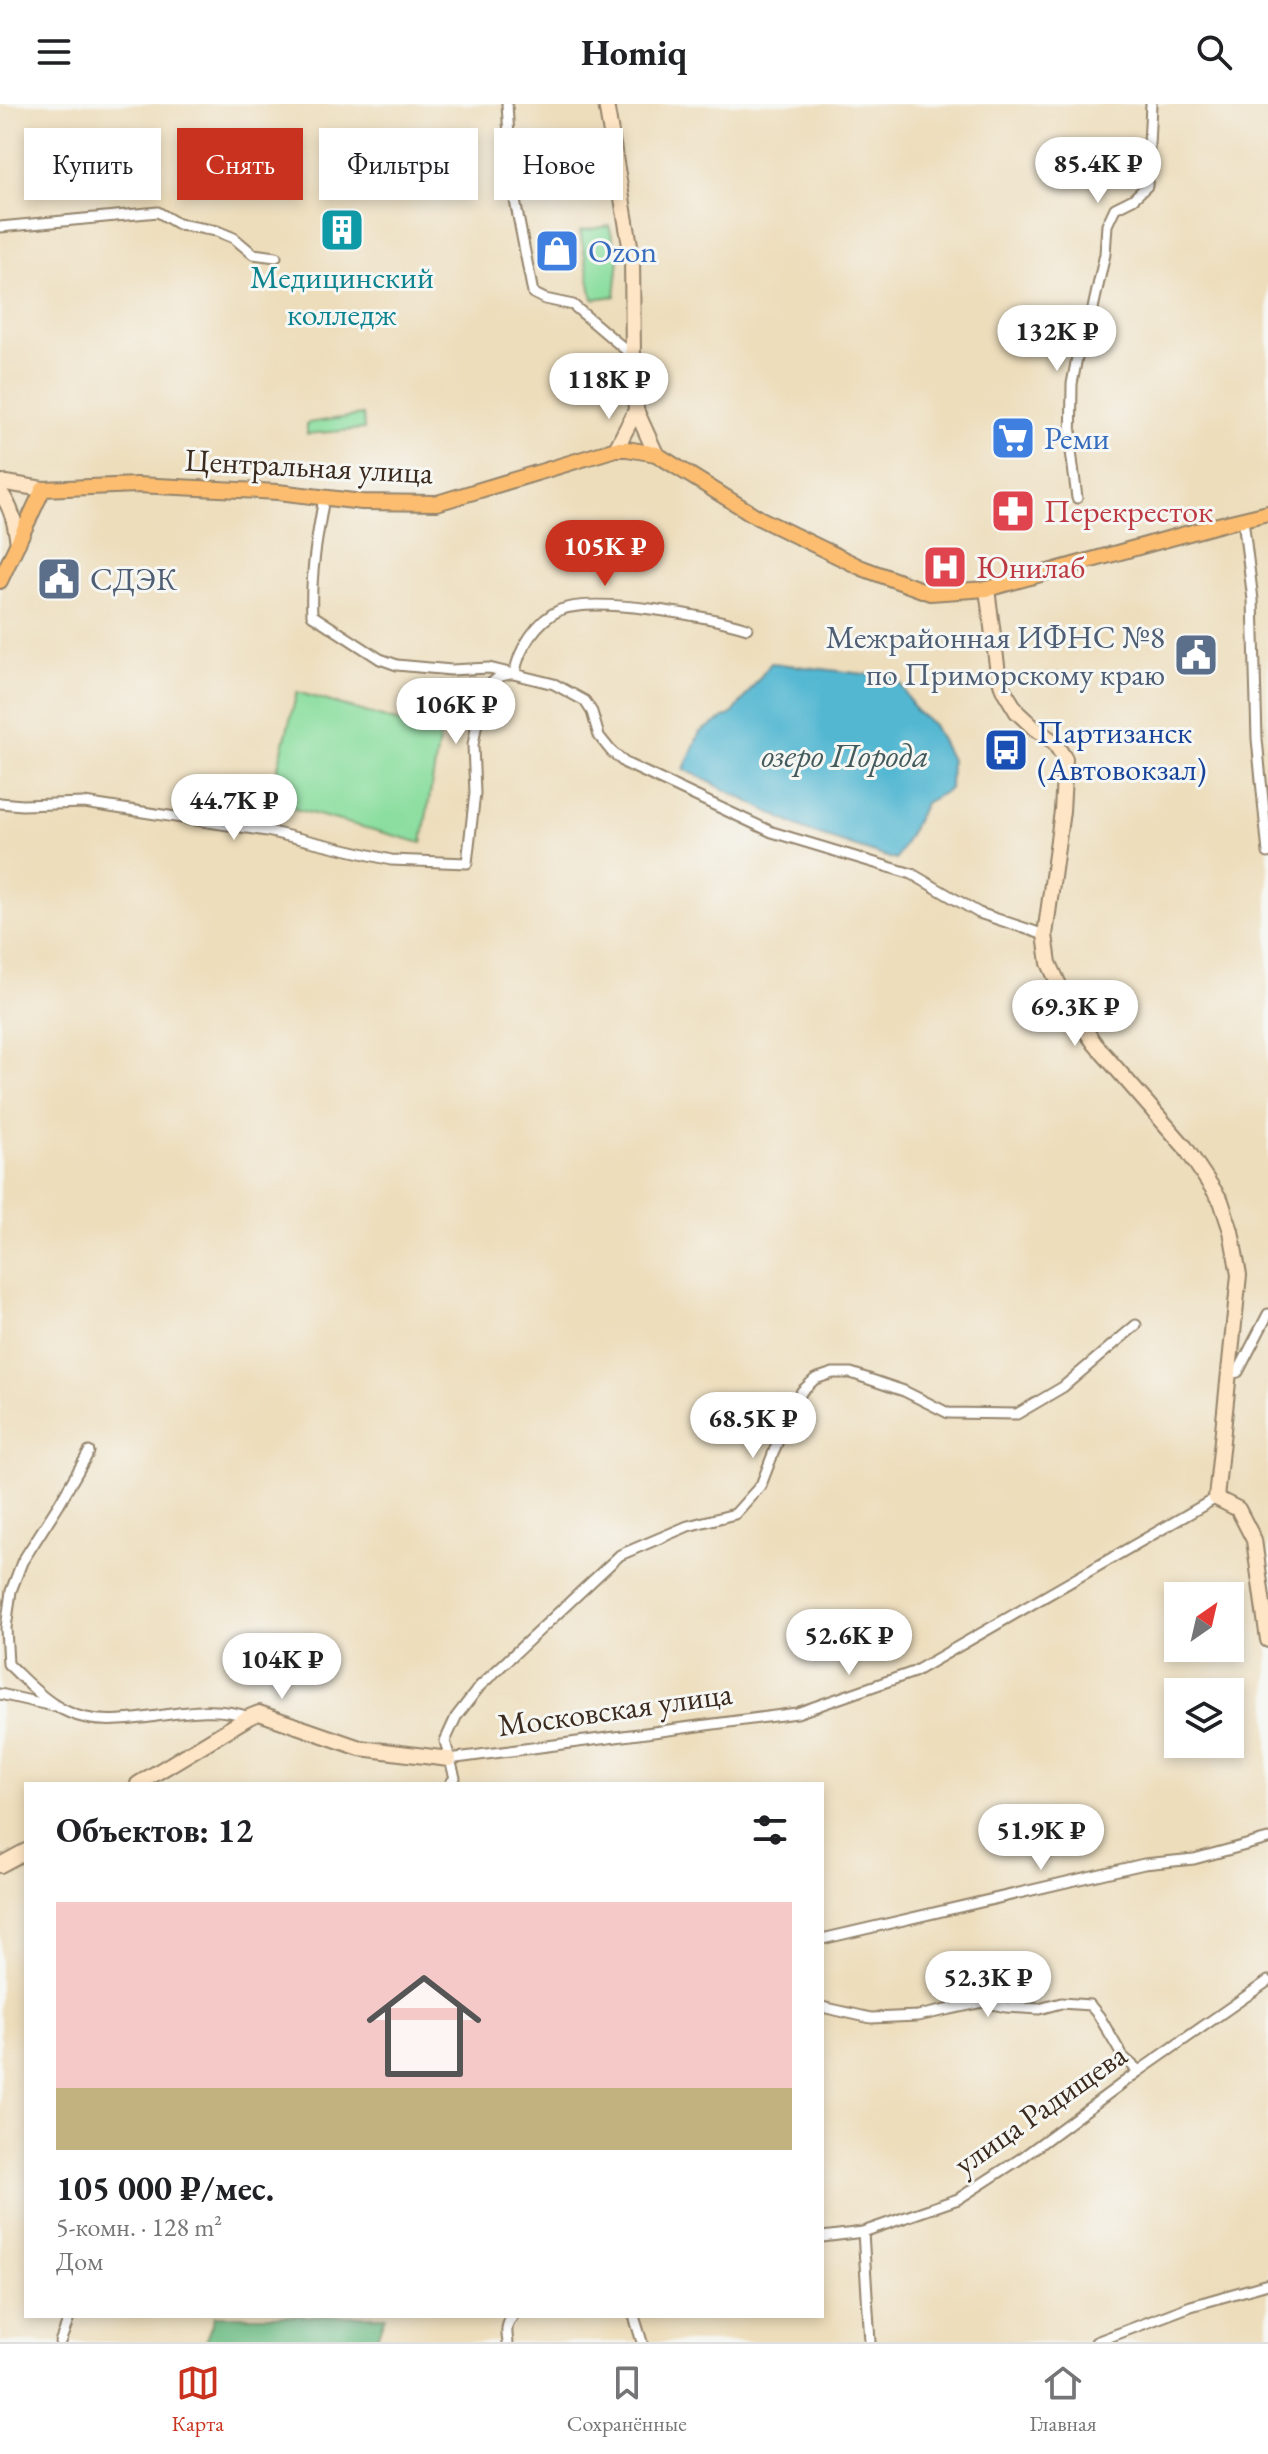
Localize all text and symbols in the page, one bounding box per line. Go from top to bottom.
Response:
text: Homiq [581,29,687,76]
icon: menu [32,30,76,74]
icon: search [1192,30,1236,74]
chip: Купить [24,128,161,200]
chip: Снять [177,128,303,200]
chip: Фильтры [319,128,478,200]
chip: Новое [494,128,623,200]
pin: 85.4K ₽ [1024,137,1172,205]
text: 85.4K ₽ [1053,146,1143,180]
building icon: Медицинский колледж [318,206,366,254]
shop icon: Ozon [533,227,581,275]
place label: Ozon [588,230,657,272]
place label: Медицинский колледж [250,256,434,335]
pin: 132K ₽ [992,305,1122,373]
text: 132K ₽ [1015,314,1099,348]
pin: 118K ₽ [544,353,674,421]
text: 118K ₽ [567,362,651,396]
supermarket icon: Реми [989,414,1037,462]
place label: Реми [1044,417,1110,459]
street label: Центральная улица [184,439,434,493]
pharmacy icon: Перекресток [989,487,1037,535]
place label: Перекресток [1044,490,1213,532]
pin: 105K ₽ [540,520,670,588]
text: 105K ₽ [563,529,647,563]
hospital icon: Юнилаб [921,543,969,591]
place label: Юнилаб [976,546,1085,588]
public building icon: СДЭК [35,555,83,603]
place label: СДЭК [90,558,178,600]
place label: Межрайонная ИФНС №8 по Приморскому краю [826,616,1165,695]
public building icon: Межрайонная ИФНС №8 по Приморскому краю [1172,631,1220,679]
pin: 106K ₽ [391,678,521,746]
text: 106K ₽ [414,687,498,721]
place label: Партизанск (Автовокзал) [1037,711,1207,790]
bus stop icon: Партизанск (Автовокзал) [982,726,1030,774]
water label: озеро Порода [761,733,929,777]
pin: 44.7K ₽ [160,774,308,842]
text: 44.7K ₽ [189,783,279,817]
pin: 69.3K ₽ [1001,980,1149,1048]
text: 69.3K ₽ [1030,989,1120,1023]
pin: 68.5K ₽ [679,1392,827,1460]
text: 68.5K ₽ [708,1401,798,1435]
north arrow [1164,1582,1244,1662]
map controls [1164,1582,1244,1758]
pin: 52.6K ₽ [775,1609,923,1677]
text: 52.6K ₽ [804,1618,894,1652]
pin: 104K ₽ [217,1633,347,1701]
text: 104K ₽ [240,1642,324,1676]
street label: Московская улица [495,1672,735,1746]
button: layers [1164,1678,1244,1758]
pin: 51.9K ₽ [967,1804,1115,1872]
text: Объектов: 12 [56,1808,253,1852]
icon: filters [748,1808,792,1852]
text: 51.9K ₽ [996,1813,1086,1847]
pin: 52.3K ₽ [914,1951,1062,2019]
icon: home [352,1954,496,2098]
text: 52.3K ₽ [943,1960,1033,1994]
street label: улица Радищева [945,2034,1135,2184]
text: 105 000 ₽/мес. [56,2166,274,2210]
text: 5-комн. · 128 m² [56,2210,222,2244]
text: Дом [56,2244,103,2278]
tab: Карта [171,2361,224,2438]
tab: Сохранённые [567,2361,687,2438]
tab: Главная [1030,2361,1097,2438]

